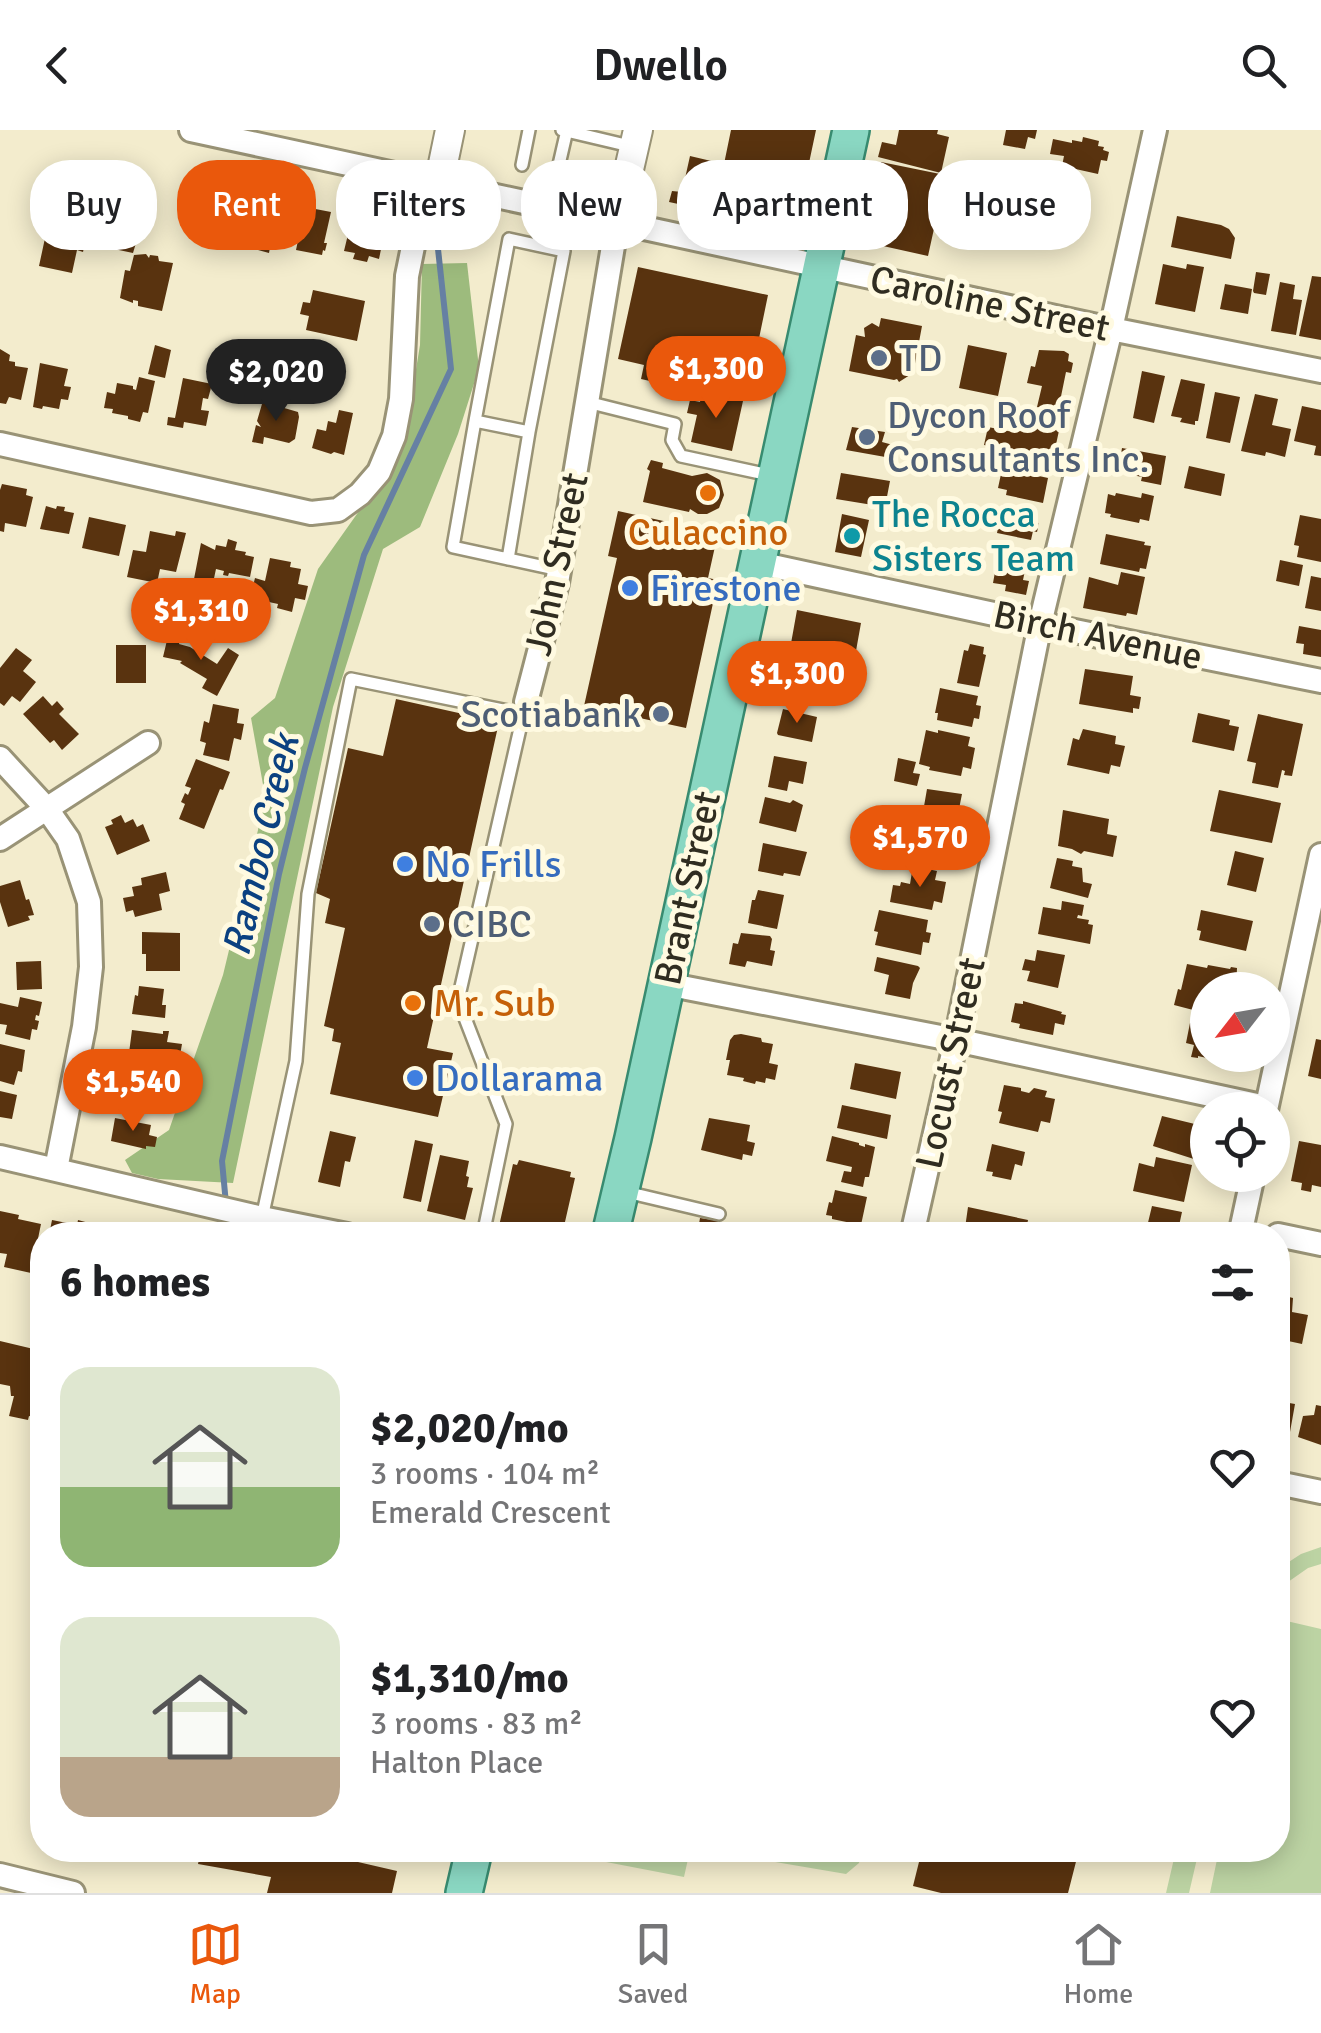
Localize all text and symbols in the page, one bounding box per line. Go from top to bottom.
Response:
icon: back [30,38,85,93]
text: Dwello [593,38,728,93]
icon: search [1236,38,1291,93]
chip: Buy [30,160,157,250]
chip: Rent [177,160,316,250]
chip: Filters [336,160,501,250]
chip: New [521,160,657,250]
chip: Apartment [677,160,908,250]
chip: House [928,160,1091,250]
street label: Caroline Street [866,255,1114,352]
place label: TD [899,335,942,382]
pin: $1,300 [635,336,797,421]
pin: $2,020 [195,339,357,424]
marker: TD [868,347,890,369]
text: $1,300 [668,349,764,388]
text: $2,020 [228,352,324,391]
place label: Dycon Roof Consultants Inc. [887,392,1149,483]
marker: Dycon Roof Consultants Inc. [856,426,878,448]
street label: John Street [514,468,599,660]
marker: Culaccino [697,482,719,504]
place label: The Rocca Sisters Team [872,491,1075,582]
place label: Culaccino [628,509,788,556]
marker: The Rocca Sisters Team [841,525,863,547]
place label: Firestone [650,565,801,612]
marker: Firestone [619,577,641,599]
pin: $1,310 [120,578,282,663]
street label: Birch Avenue [989,590,1207,681]
text: $1,310 [153,591,249,630]
pin: $1,300 [716,641,878,726]
text: $1,300 [749,654,845,693]
place label: Scotiabank [461,691,641,738]
marker: Scotiabank [650,703,672,725]
water label: Rambo Creek [211,727,311,960]
street label: Brant Street [644,787,731,989]
pin: $1,570 [839,805,1001,890]
text: $1,570 [872,818,968,857]
place label: No Frills [425,841,561,888]
marker: No Frills [394,853,416,875]
place label: CIBC [452,901,532,948]
marker: CIBC [421,913,443,935]
street label: Locust Street [905,953,996,1173]
north arrow [1190,972,1290,1072]
map controls [1190,972,1290,1192]
place label: Mr. Sub [433,980,555,1027]
marker: Mr. Sub [402,992,424,1014]
pin: $1,540 [52,1049,214,1134]
place label: Dollarama [435,1055,603,1102]
text: $1,540 [85,1062,181,1101]
marker: Dollarama [404,1067,426,1089]
button: locate [1190,1092,1290,1192]
icon: filters [1205,1255,1260,1310]
text: 6 homes [60,1257,210,1308]
text: $2,020/mo [370,1403,569,1454]
icon: home [140,1407,260,1527]
icon: heart [1205,1440,1260,1495]
text: 3 rooms · 104 m² [370,1454,600,1493]
text: Emerald Crescent [370,1493,611,1532]
text: $1,310/mo [370,1653,569,1704]
icon: home [140,1657,260,1777]
icon: heart [1205,1690,1260,1745]
text: 3 rooms · 83 m² [370,1704,583,1743]
text: Halton Place [370,1743,543,1782]
tab: Map [188,1917,243,2011]
tab: Saved [618,1917,688,2011]
tab: Home [1064,1917,1133,2011]

